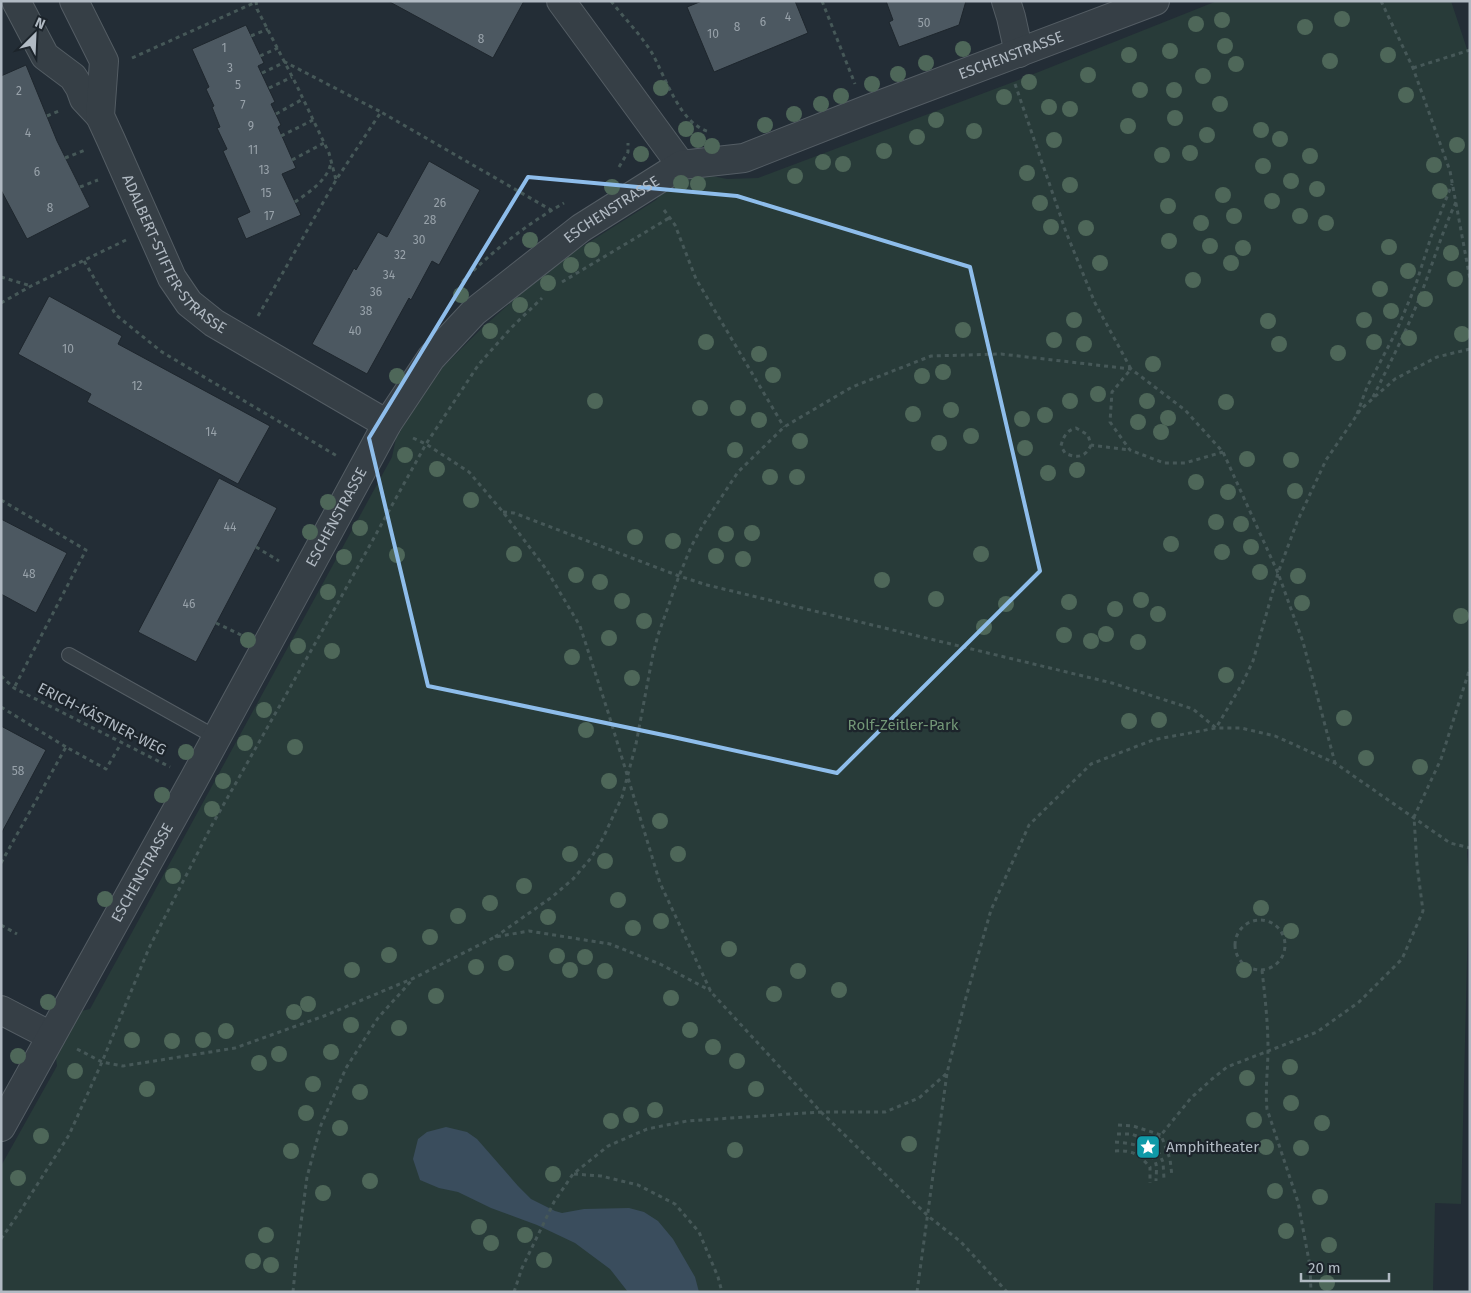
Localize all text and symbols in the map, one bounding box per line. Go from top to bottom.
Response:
north arrow [10,10,60,60]
house number: 4 [785,10,792,24]
text: N [32,14,48,33]
house number: 6 [760,15,766,29]
house number: 50 [918,16,931,30]
house number: 8 [734,20,741,34]
house number: 10 [707,27,719,41]
street label: ESCHENSTRASSE [956,27,1066,83]
house number: 8 [478,32,485,46]
house number: 1 [221,41,227,55]
house number: 3 [227,61,233,75]
house number: 5 [235,78,241,92]
house number: 2 [16,84,22,98]
house number: 7 [240,98,246,112]
house number: 9 [248,119,254,133]
house number: 4 [25,126,32,140]
house number: 11 [248,143,258,157]
house number: 13 [258,163,270,177]
house number: 6 [34,165,40,179]
street label: ADALBERT-STIFTER-STRASSE [118,172,230,337]
street label: ESCHENSTRASSE [560,172,663,247]
house number: 15 [260,186,272,200]
house number: 26 [434,196,446,210]
house number: 8 [47,201,54,215]
house number: 17 [264,209,274,223]
house number: 28 [424,213,437,227]
house number: 30 [413,233,426,247]
house number: 32 [394,248,406,262]
house number: 34 [383,268,396,282]
house number: 36 [370,285,382,299]
house number: 38 [360,304,373,318]
house number: 40 [348,324,362,338]
house number: 10 [62,342,74,356]
house number: 12 [131,379,143,393]
house number: 14 [205,425,217,439]
street label: ESCHENSTRASSE [302,464,371,570]
house number: 44 [224,520,237,534]
house number: 48 [23,567,36,581]
house number: 46 [183,597,195,611]
street label: ERICH-KÄSTNER-WEG [35,679,169,759]
park label: Rolf-Zeitler-Park [848,716,959,734]
house number: 58 [12,764,25,778]
street label: ESCHENSTRASSE [107,820,177,925]
place icon: Amphitheater [1135,1134,1161,1160]
place label: Amphitheater [1166,1138,1259,1156]
scale bar [1301,1250,1388,1282]
text: 20 m [1308,1259,1341,1277]

